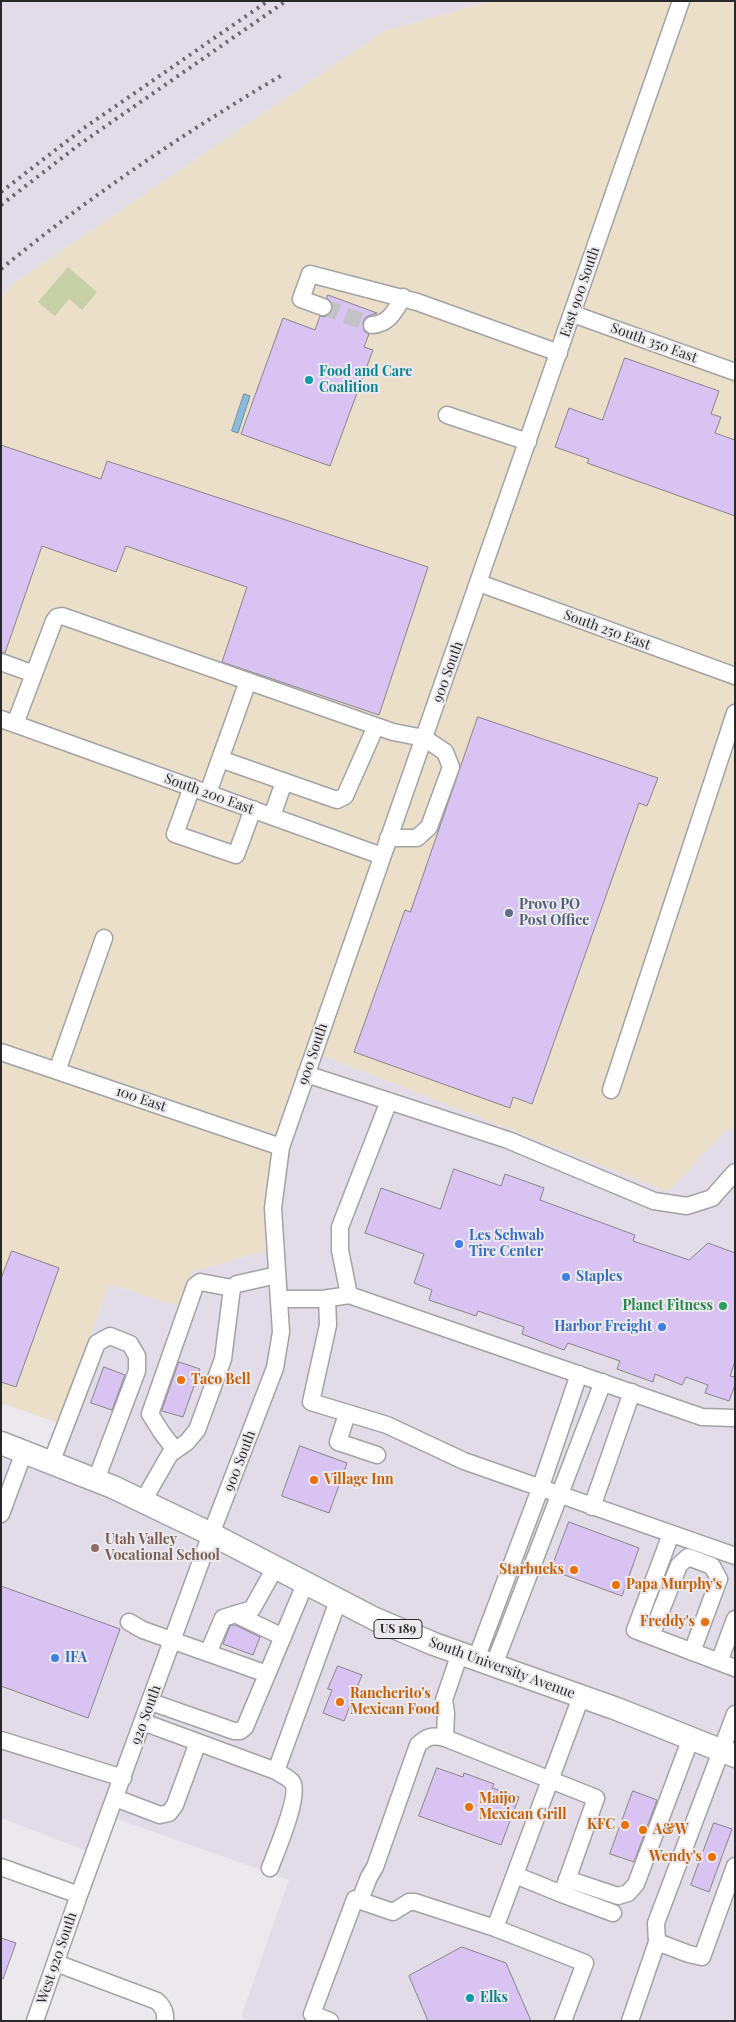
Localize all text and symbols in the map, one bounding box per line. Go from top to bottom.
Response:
street label: East 900 South [557,245,603,339]
street label: South 350 East [608,320,700,366]
place label: Food and Care Coalition [319,364,412,397]
marker: Food and Care Coalition [303,374,315,386]
street label: South 250 East [561,607,653,653]
street label: 900 South [429,639,467,705]
street label: South 200 East [162,770,256,818]
place label: Provo PO Post Office [519,897,589,930]
marker: Provo PO Post Office [503,907,515,919]
street label: 900 South [295,1021,331,1087]
street label: 100 East [114,1083,168,1115]
place label: Les Schwab Tire Center [469,1228,544,1260]
marker: Les Schwab Tire Center [453,1238,465,1250]
place label: Staples [576,1269,622,1285]
marker: Staples [560,1271,572,1283]
place label: Planet Fitness [623,1298,713,1314]
marker: Planet Fitness [717,1300,729,1312]
place label: Harbor Freight [554,1319,652,1335]
marker: Harbor Freight [656,1321,668,1333]
place label: Taco Bell [191,1372,251,1388]
marker: Taco Bell [175,1374,187,1386]
street label: 900 South [221,1428,259,1494]
place label: Village Inn [324,1472,394,1488]
marker: Village Inn [308,1474,320,1486]
place label: Utah Valley Vocational School [105,1532,220,1564]
marker: Utah Valley Vocational School [89,1542,101,1554]
place label: Starbucks [499,1562,564,1578]
marker: Starbucks [568,1564,580,1576]
place label: Papa Murphy's [626,1577,722,1593]
marker: Papa Murphy's [610,1579,622,1591]
place label: Freddy's [640,1614,695,1630]
marker: Freddy's [699,1616,711,1628]
road number: US 189 [374,1620,422,1638]
street label: South University Avenue [427,1634,577,1702]
place label: IFA [65,1650,87,1666]
marker: IFA [49,1652,61,1664]
street label: 920 South [127,1683,165,1747]
place label: Rancherito's Mexican Food [350,1686,440,1718]
marker: Rancherito's Mexican Food [334,1696,346,1708]
place label: Maijo Mexican Grill [479,1791,567,1824]
marker: Maijo Mexican Grill [463,1801,475,1813]
place label: KFC [587,1817,615,1833]
marker: KFC [619,1819,631,1831]
place label: A&W [653,1822,688,1838]
marker: A&W [637,1824,649,1836]
place label: Wendy's [649,1849,702,1865]
marker: Wendy's [706,1851,718,1863]
street label: West 920 South [33,1910,81,2006]
place label: Elks [480,1990,508,2006]
marker: Elks [464,1992,476,2004]

